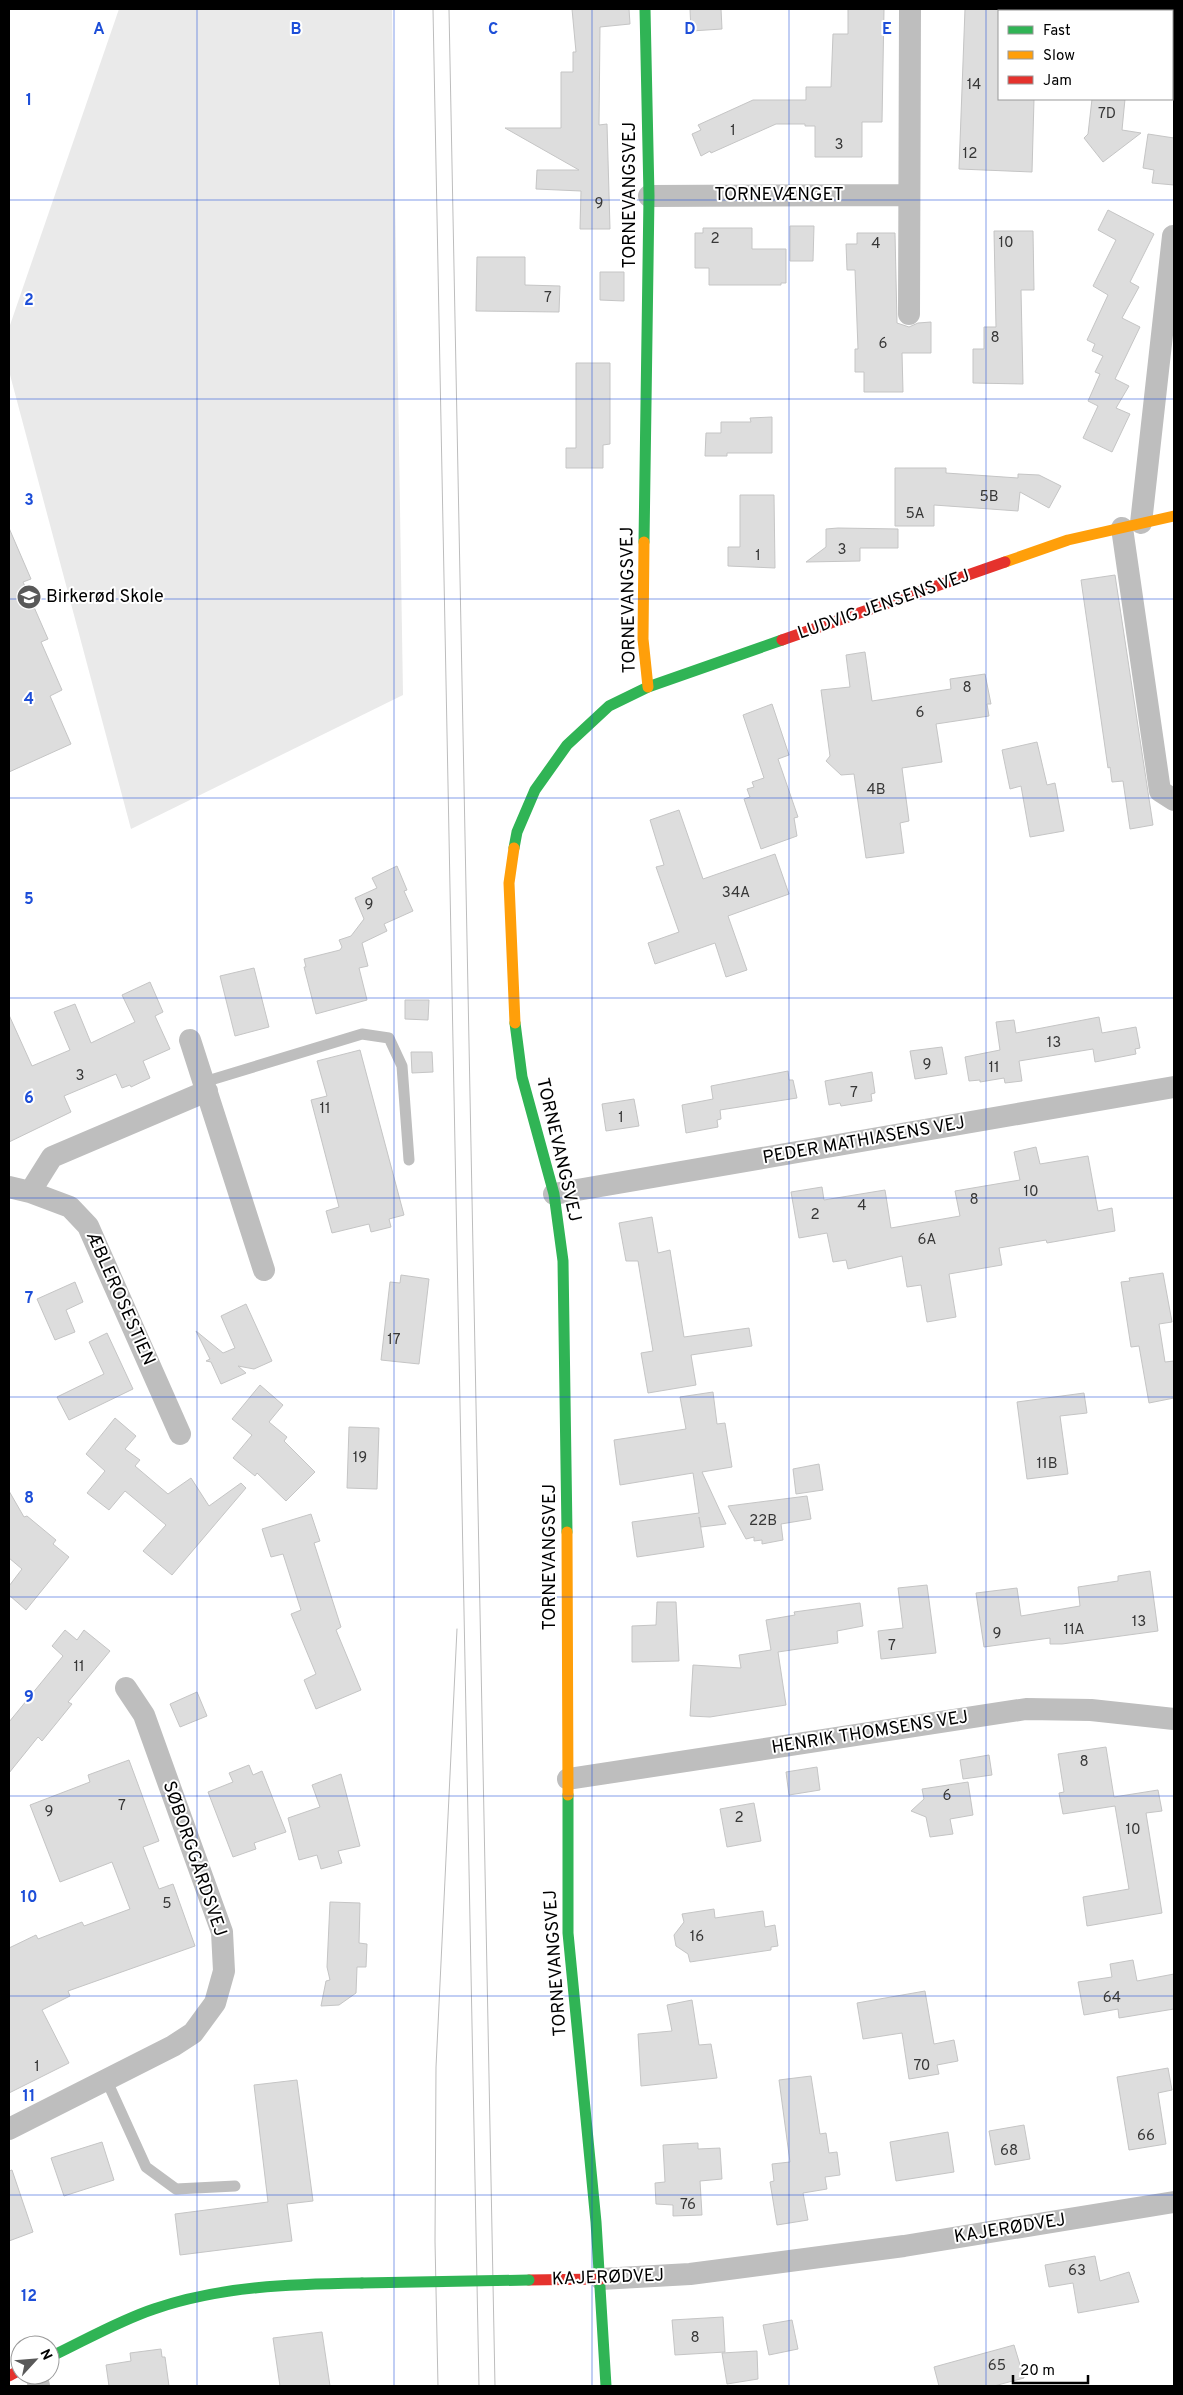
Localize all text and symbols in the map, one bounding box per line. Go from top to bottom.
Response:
legend [998,10,1173,100]
text: A [93,20,105,40]
text: B [290,20,302,40]
text: C [488,20,498,40]
text: D [684,20,696,40]
text: E [882,20,892,40]
text: Fast [1043,22,1071,41]
text: Slow [1043,47,1075,66]
text: Jam [1043,72,1072,91]
house number: 14 [967,76,981,95]
text: 1 [26,91,32,111]
house number: 7D [1098,105,1116,124]
street label: TORNEVANGSVEJ [619,122,642,268]
house number: 1 [730,122,736,141]
house number: 3 [834,136,844,155]
house number: 12 [963,145,977,164]
street label: TORNEVÆNGET [714,184,844,207]
house number: 9 [595,195,603,214]
house number: 2 [710,230,720,249]
house number: 10 [998,234,1014,253]
house number: 4 [871,235,881,254]
house number: 7 [544,289,552,308]
text: 2 [24,291,34,311]
house number: 8 [990,329,1000,348]
house number: 6 [879,335,888,354]
house number: 5B [979,488,999,507]
text: 3 [24,491,34,511]
house number: 5A [905,505,925,524]
street label: TORNEVANGSVEJ [616,526,642,674]
house number: 3 [837,541,847,560]
house number: 1 [755,547,761,566]
street label: LUDVIG JENSENS VEJ [795,565,973,645]
school or university icon: Birkerød Skole [16,584,42,610]
place label: Birkerød Skole [46,586,164,609]
house number: 8 [962,679,972,698]
text: 4 [24,690,34,710]
house number: 6 [916,704,925,723]
house number: 4B [866,781,886,800]
house number: 34A [722,884,750,903]
text: 5 [24,890,34,910]
house number: 9 [365,896,373,915]
house number: 13 [1047,1034,1061,1053]
house number: 9 [923,1056,931,1075]
house number: 11 [988,1059,1000,1078]
house number: 3 [75,1067,85,1086]
street label: TORNEVANGSVEJ [530,1076,586,1224]
house number: 7 [850,1084,858,1103]
text: 6 [24,1089,34,1109]
house number: 11 [319,1100,331,1119]
house number: 1 [618,1109,624,1128]
street label: PEDER MATHIASENS VEJ [761,1112,967,1170]
house number: 10 [1023,1183,1039,1202]
house number: 8 [969,1191,979,1210]
house number: 4 [857,1197,867,1216]
house number: 2 [810,1206,820,1225]
street label: ÆBLEROSESTIEN [80,1228,160,1369]
house number: 6A [918,1231,936,1250]
text: 7 [25,1289,33,1309]
house number: 17 [387,1331,401,1350]
house number: 19 [353,1449,367,1468]
house number: 11B [1037,1455,1057,1474]
street label: TORNEVANGSVEJ [539,1484,562,1630]
text: 8 [24,1489,34,1509]
house number: 22B [749,1512,777,1531]
house number: 13 [1132,1613,1146,1632]
house number: 11A [1064,1621,1084,1640]
house number: 9 [993,1625,1001,1644]
house number: 7 [888,1637,896,1656]
house number: 11 [73,1658,85,1677]
text: 9 [24,1688,34,1708]
street label: HENRIK THOMSENS VEJ [770,1706,970,1760]
house number: 8 [1079,1753,1089,1772]
street label: SØBORGGÅRDSVEJ [157,1778,231,1940]
house number: 6 [943,1787,952,1806]
house number: 7 [118,1797,126,1816]
house number: 9 [45,1803,53,1822]
house number: 2 [734,1809,744,1828]
house number: 10 [1125,1821,1141,1840]
text: 10 [21,1888,37,1908]
street label: TORNEVANGSVEJ [539,1889,573,2037]
house number: 5 [162,1895,172,1914]
house number: 16 [690,1928,704,1947]
house number: 64 [1103,1989,1121,2008]
house number: 70 [913,2057,931,2076]
house number: 1 [34,2058,40,2077]
text: 11 [23,2087,35,2107]
house number: 66 [1137,2127,1155,2146]
house number: 68 [1000,2142,1018,2161]
house number: 76 [680,2196,696,2215]
street label: KAJERØDVEJ [953,2209,1067,2249]
house number: 63 [1068,2262,1086,2281]
street label: KAJERØDVEJ [551,2265,665,2291]
text: 12 [21,2287,37,2307]
house number: 8 [690,2329,700,2348]
north arrow [10,2335,60,2385]
text: N [35,2347,55,2363]
scale bar [1013,2352,1088,2384]
house number: 65 [988,2357,1006,2376]
text: 20 m [1020,2362,1055,2381]

